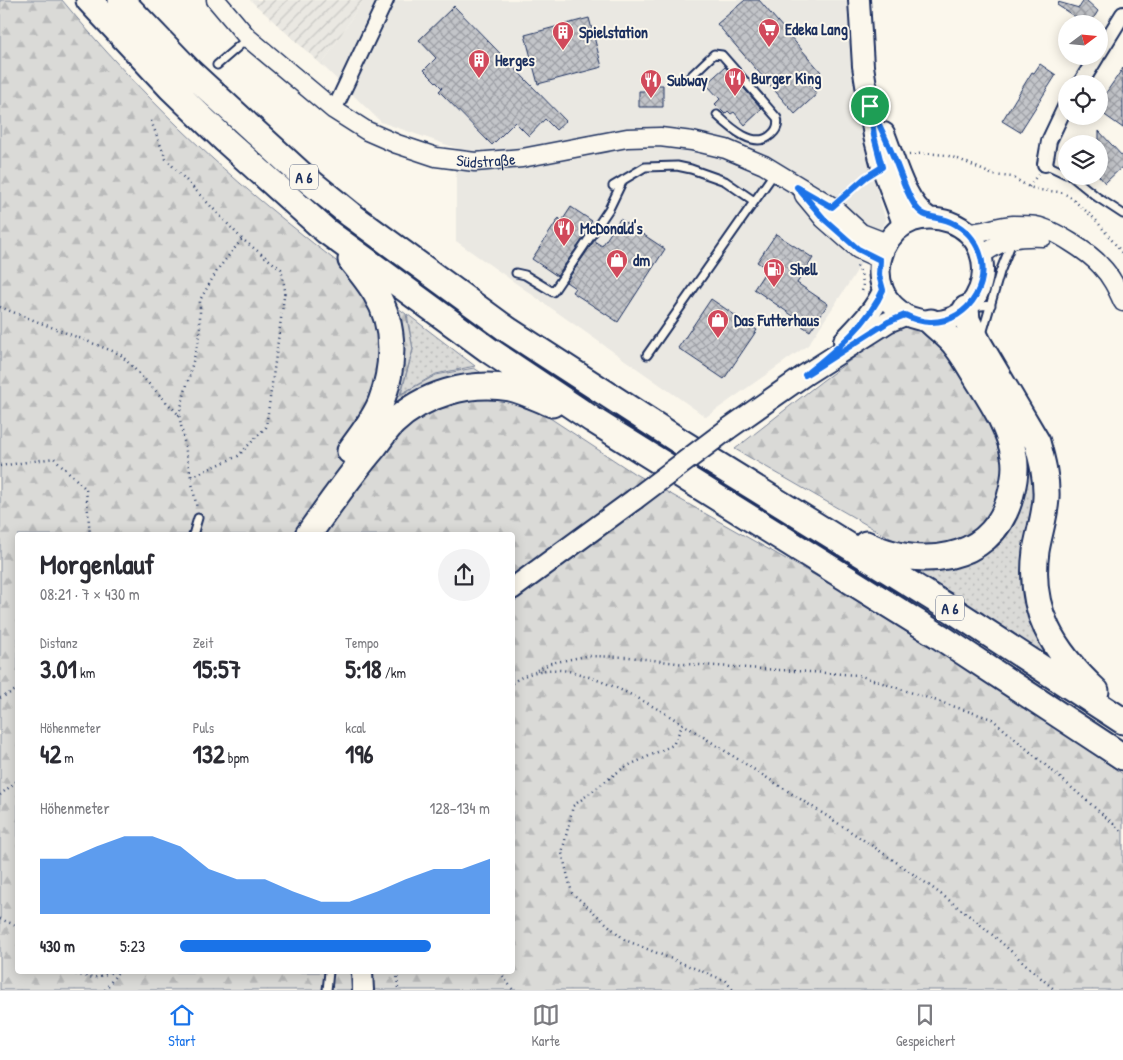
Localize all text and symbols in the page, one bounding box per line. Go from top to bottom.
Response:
north arrow [1058,15,1108,65]
map controls [1058,15,1108,185]
supermarket icon: Edeka Lang [757,17,781,48]
place label: Edeka Lang [785,18,848,41]
building icon: Spielstation [551,20,575,51]
place label: Spielstation [579,21,648,44]
building icon: Herges [467,48,491,79]
place label: Herges [495,49,536,72]
restaurant icon: Burger King [723,66,747,97]
place label: Burger King [751,67,821,90]
restaurant icon: Subway [639,68,663,99]
place label: Subway [667,69,708,92]
button: locate [1058,75,1108,125]
pin [849,85,891,127]
icon: arrive [856,92,884,120]
button: layers [1058,135,1108,185]
street label: Südstraße [455,148,517,173]
road number: A 6 [290,164,318,190]
restaurant icon: McDonald's [552,216,576,247]
place label: McDonald's [580,217,643,239]
shop icon: dm [605,248,629,279]
place label: dm [633,249,650,271]
fuel station icon: Shell [762,257,786,288]
place label: Shell [790,258,818,280]
shop icon: Das Futterhaus [706,308,730,339]
place label: Das Futterhaus [734,309,820,331]
text: Morgenlauf [40,545,155,583]
button: share [438,549,490,601]
text: 08:21 · 7 × 430 m [40,583,140,605]
road number: A 6 [936,596,964,620]
text: Distanz [40,633,78,652]
text: Zeit [193,633,213,652]
text: Tempo [345,633,379,652]
text: 3.01 [40,652,77,686]
text: 15:57 [193,652,241,686]
text: 5:18 [345,652,382,686]
text: km [77,663,95,682]
text: /km [382,663,406,682]
text: Höhenmeter [40,718,101,737]
text: Puls [193,718,214,737]
text: kcal [345,718,366,737]
text: 42 [40,737,61,771]
text: 132 [193,737,225,771]
text: 196 [345,737,374,771]
text: m [61,748,74,767]
text: bpm [225,748,249,767]
text: Höhenmeter [40,797,110,819]
text: 128–134 m [430,797,490,819]
text: 430 m [40,935,75,957]
text: 5:23 [120,935,145,957]
tab: Start [168,1001,196,1050]
tab: Karte [531,1001,560,1050]
tab: Gespeichert [896,1001,955,1050]

